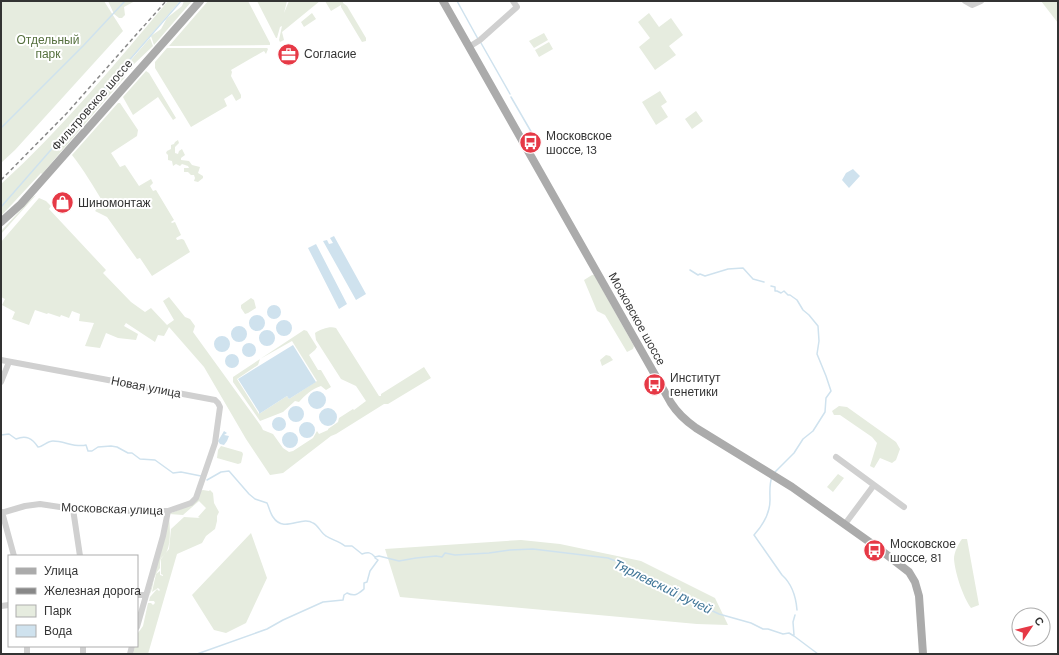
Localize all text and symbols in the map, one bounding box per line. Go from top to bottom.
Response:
park label: Отдельный парк [17,32,79,62]
office icon: Согласие [275,41,301,67]
place label: Согласие [304,46,357,62]
street label: Фильтровское шоссе [48,56,136,154]
place label: Московское шоссе, 13 [546,128,612,158]
bus stop icon: Московское шоссе, 13 [517,130,543,156]
shop icon: Шиномонтаж [49,190,75,216]
place label: Шиномонтаж [78,195,151,211]
street label: Московское шоссе [605,270,669,369]
place label: Институт генетики [670,370,721,400]
street label: Новая улица [110,372,183,402]
bus stop icon: Институт генетики [642,372,668,398]
street label: Московская улица [61,499,164,519]
place label: Московское шоссе, 81 [890,536,956,566]
bus stop icon: Московское шоссе, 81 [862,538,888,564]
legend [8,555,138,647]
water label: Тярлевский ручей [611,555,715,618]
text: Улица [44,563,78,579]
text: Железная дорога [44,583,141,599]
text: Парк [44,603,72,619]
north arrow [1011,607,1051,647]
text: С [1031,614,1047,629]
text: Вода [44,623,72,639]

